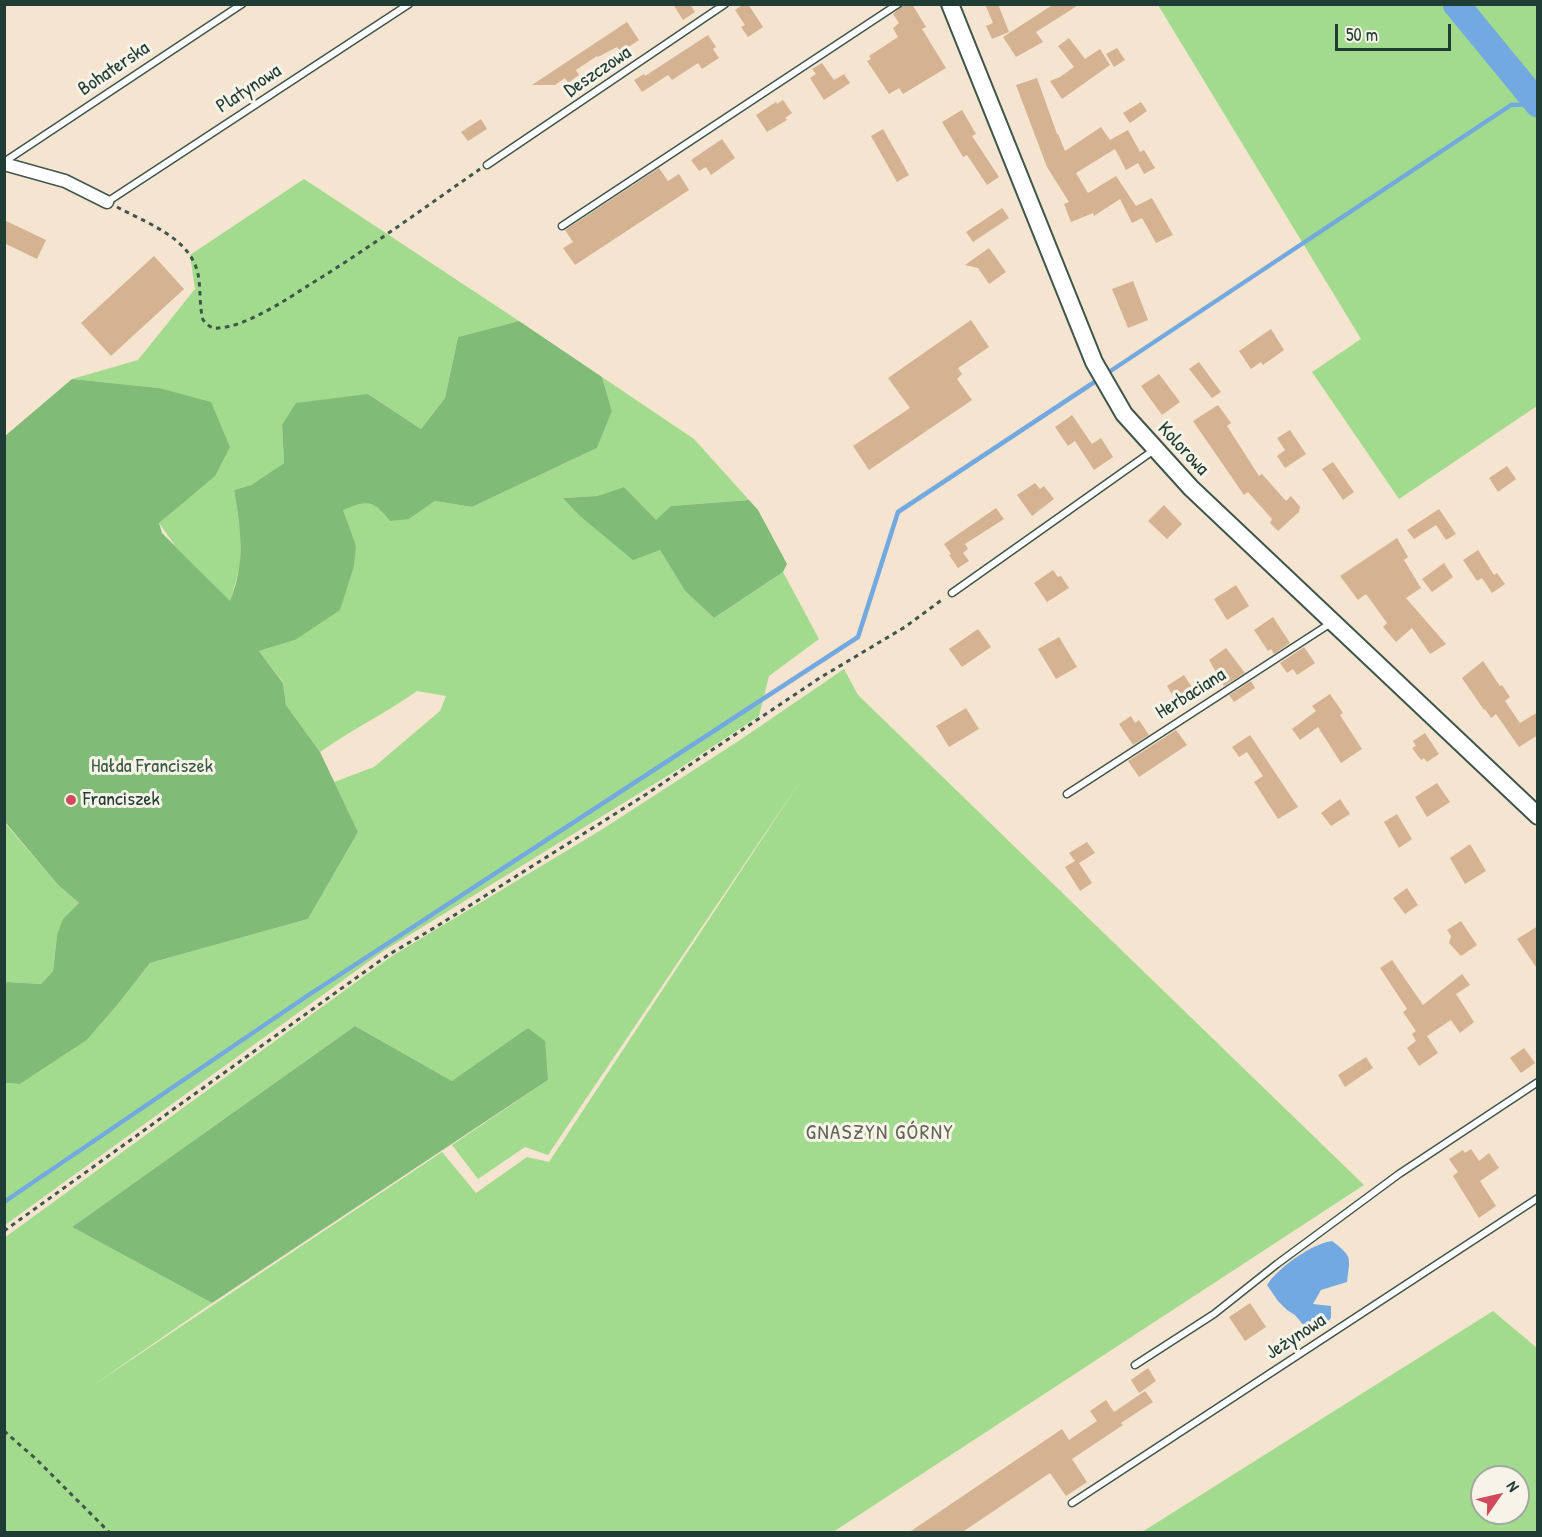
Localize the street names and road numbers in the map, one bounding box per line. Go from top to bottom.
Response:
street label: Bohaterska [74,36,154,102]
street label: Deszczowa [560,41,636,103]
street label: Platynowa [212,59,286,119]
street label: Kolorowa [1152,417,1214,481]
street label: Herbaciana [1152,663,1230,725]
street label: Jeżynowa [1262,1309,1330,1365]

